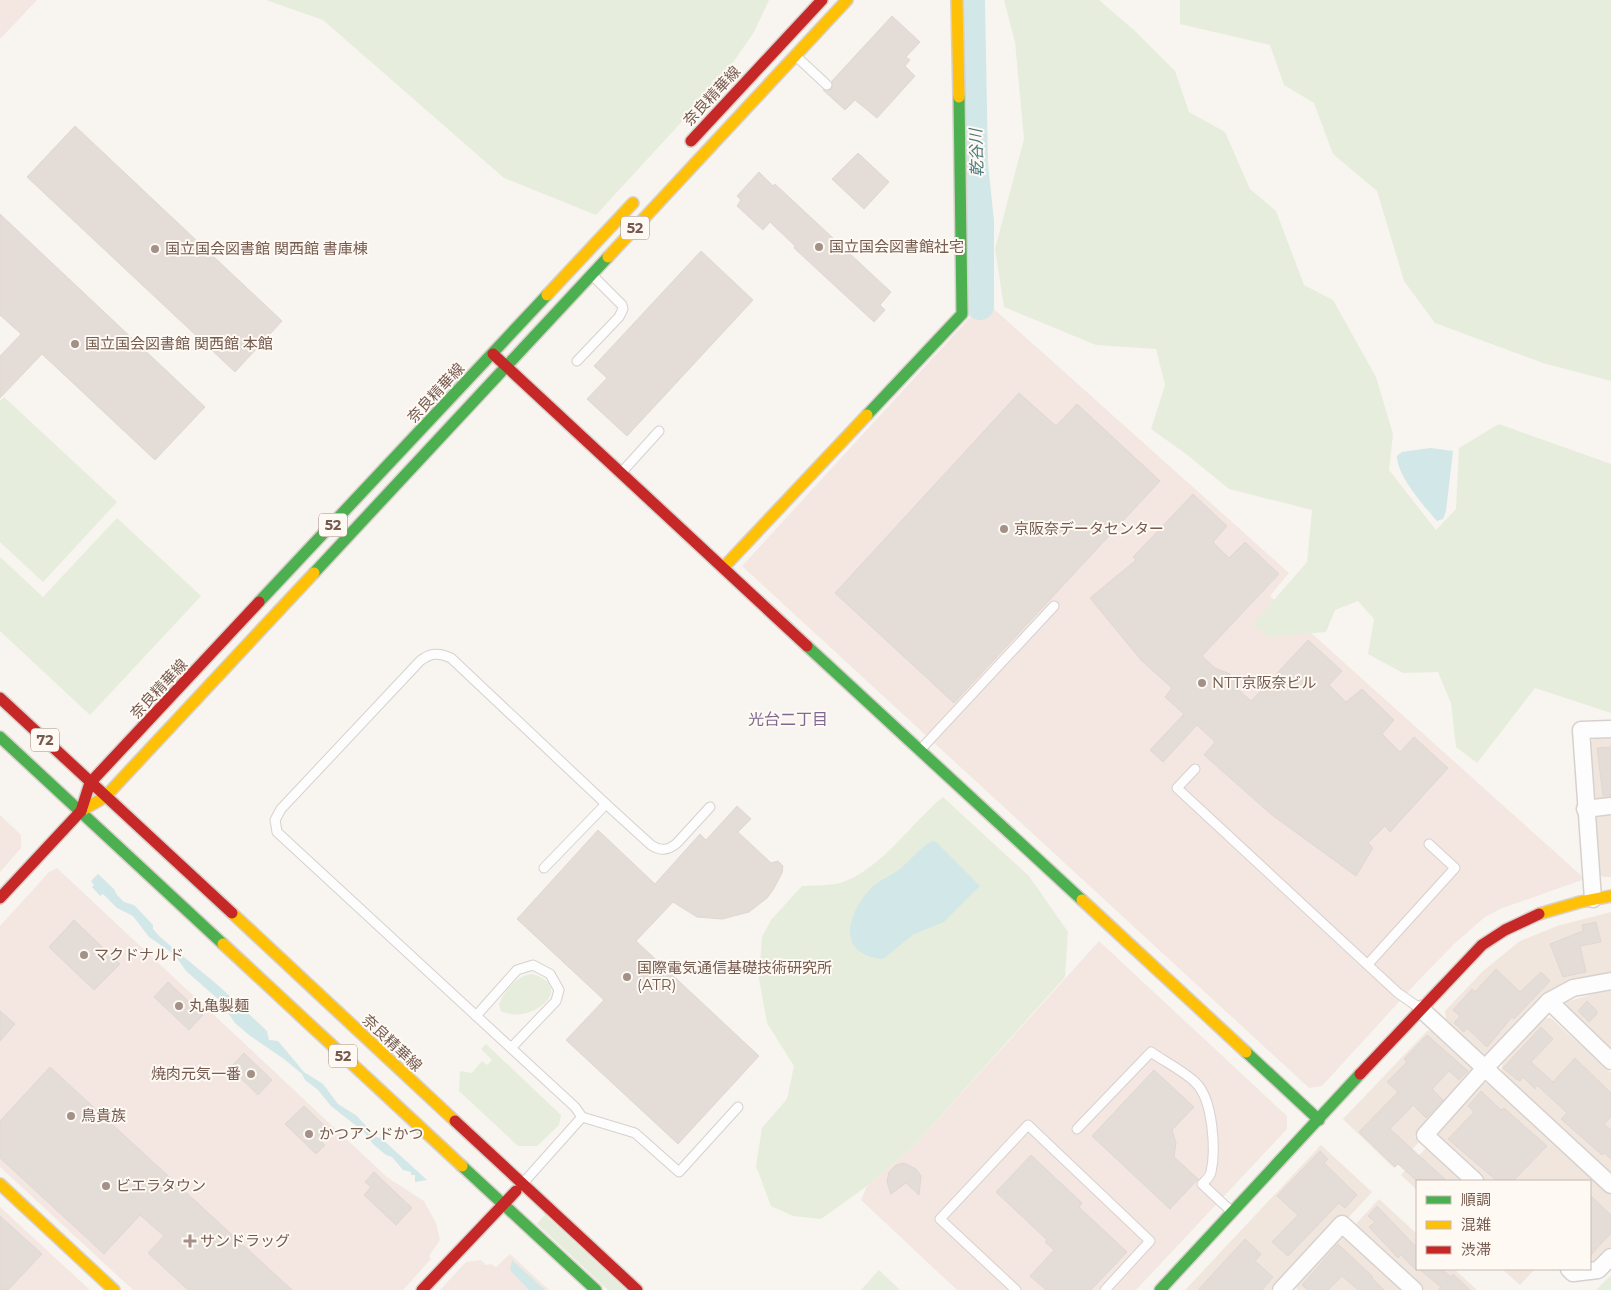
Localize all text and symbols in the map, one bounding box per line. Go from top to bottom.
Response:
street label: 奈良精華線 [679,62,744,130]
water label: 乾谷川 [966,127,987,177]
road number: 52 [621,217,649,240]
place label: 国立国会図書館社宅 [829,237,964,256]
place label: 国立国会図書館 関西館 書庫棟 [165,239,368,258]
marker: 国立国会図書館社宅 [813,241,825,253]
marker: 国立国会図書館 関西館 書庫棟 [149,243,161,255]
place label: 国立国会図書館 関西館 本館 [85,334,273,353]
marker: 国立国会図書館 関西館 本館 [69,338,81,350]
street label: 奈良精華線 [403,359,468,427]
road number: 52 [319,514,347,536]
place label: 京阪奈データセンター [1014,519,1164,538]
marker: 京阪奈データセンター [998,523,1010,535]
street label: 奈良精華線 [126,655,191,723]
place label: NTT京阪奈ビル [1212,673,1317,692]
marker: NTT京阪奈ビル [1196,677,1208,689]
district label: 光台二丁目 [748,710,828,729]
road number: 72 [31,728,59,752]
place label: マクドナルド [94,945,184,964]
marker: マクドナルド [78,949,90,961]
place label: 国際電気通信基礎技術研究所 (ATR) [637,958,832,994]
marker: 国際電気通信基礎技術研究所 (ATR) [621,971,633,983]
place label: 丸亀製麺 [189,996,249,1015]
marker: 丸亀製麺 [173,1000,185,1012]
street label: 奈良精華線 [358,1010,426,1075]
road number: 52 [329,1044,357,1068]
place label: 焼肉元気一番 [151,1064,241,1083]
marker: 焼肉元気一番 [245,1068,257,1080]
place label: 鳥貴族 [81,1106,126,1125]
marker: 鳥貴族 [65,1110,77,1122]
place label: かつアンドかつ [319,1124,423,1143]
marker: かつアンドかつ [303,1128,315,1140]
place label: ビエラタウン [116,1176,206,1195]
marker: ビエラタウン [100,1180,112,1192]
legend [1416,1180,1591,1270]
text: 順調 [1461,1190,1491,1209]
text: 混雑 [1461,1215,1491,1234]
place label: サンドラッグ [200,1231,290,1250]
marker: サンドラッグ [184,1235,196,1247]
text: 渋滞 [1461,1240,1491,1259]

